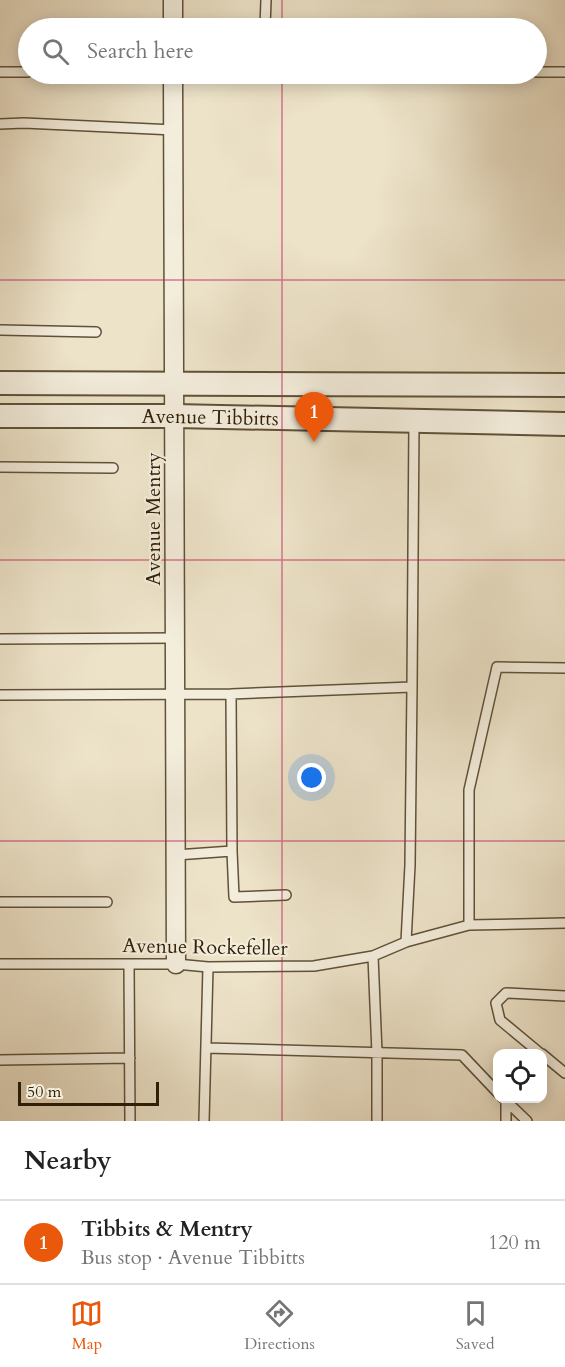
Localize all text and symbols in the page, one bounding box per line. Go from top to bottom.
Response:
search box [18,18,547,84]
icon: search [39,35,72,68]
text: Search here [87,36,194,66]
pin: 1 [294,392,334,442]
street label: Avenue Tibbitts [141,403,279,432]
street label: Avenue Mentry [140,452,167,586]
your location [297,763,326,792]
street label: Avenue Rockefeller [122,932,289,962]
map controls [493,1049,547,1103]
button: locate [493,1049,547,1103]
scale bar [18,1079,159,1106]
text: 50 m [27,1081,61,1103]
text: Nearby [24,1143,112,1178]
text: Tibbits & Mentry [81,1214,253,1244]
text: 1 [38,1229,49,1256]
text: 120 m [488,1229,541,1256]
text: Bus stop · Avenue Tibbitts [81,1244,305,1271]
tab: Map [70,1297,103,1355]
tab: Directions [244,1297,315,1355]
tab: Saved [456,1297,495,1355]

